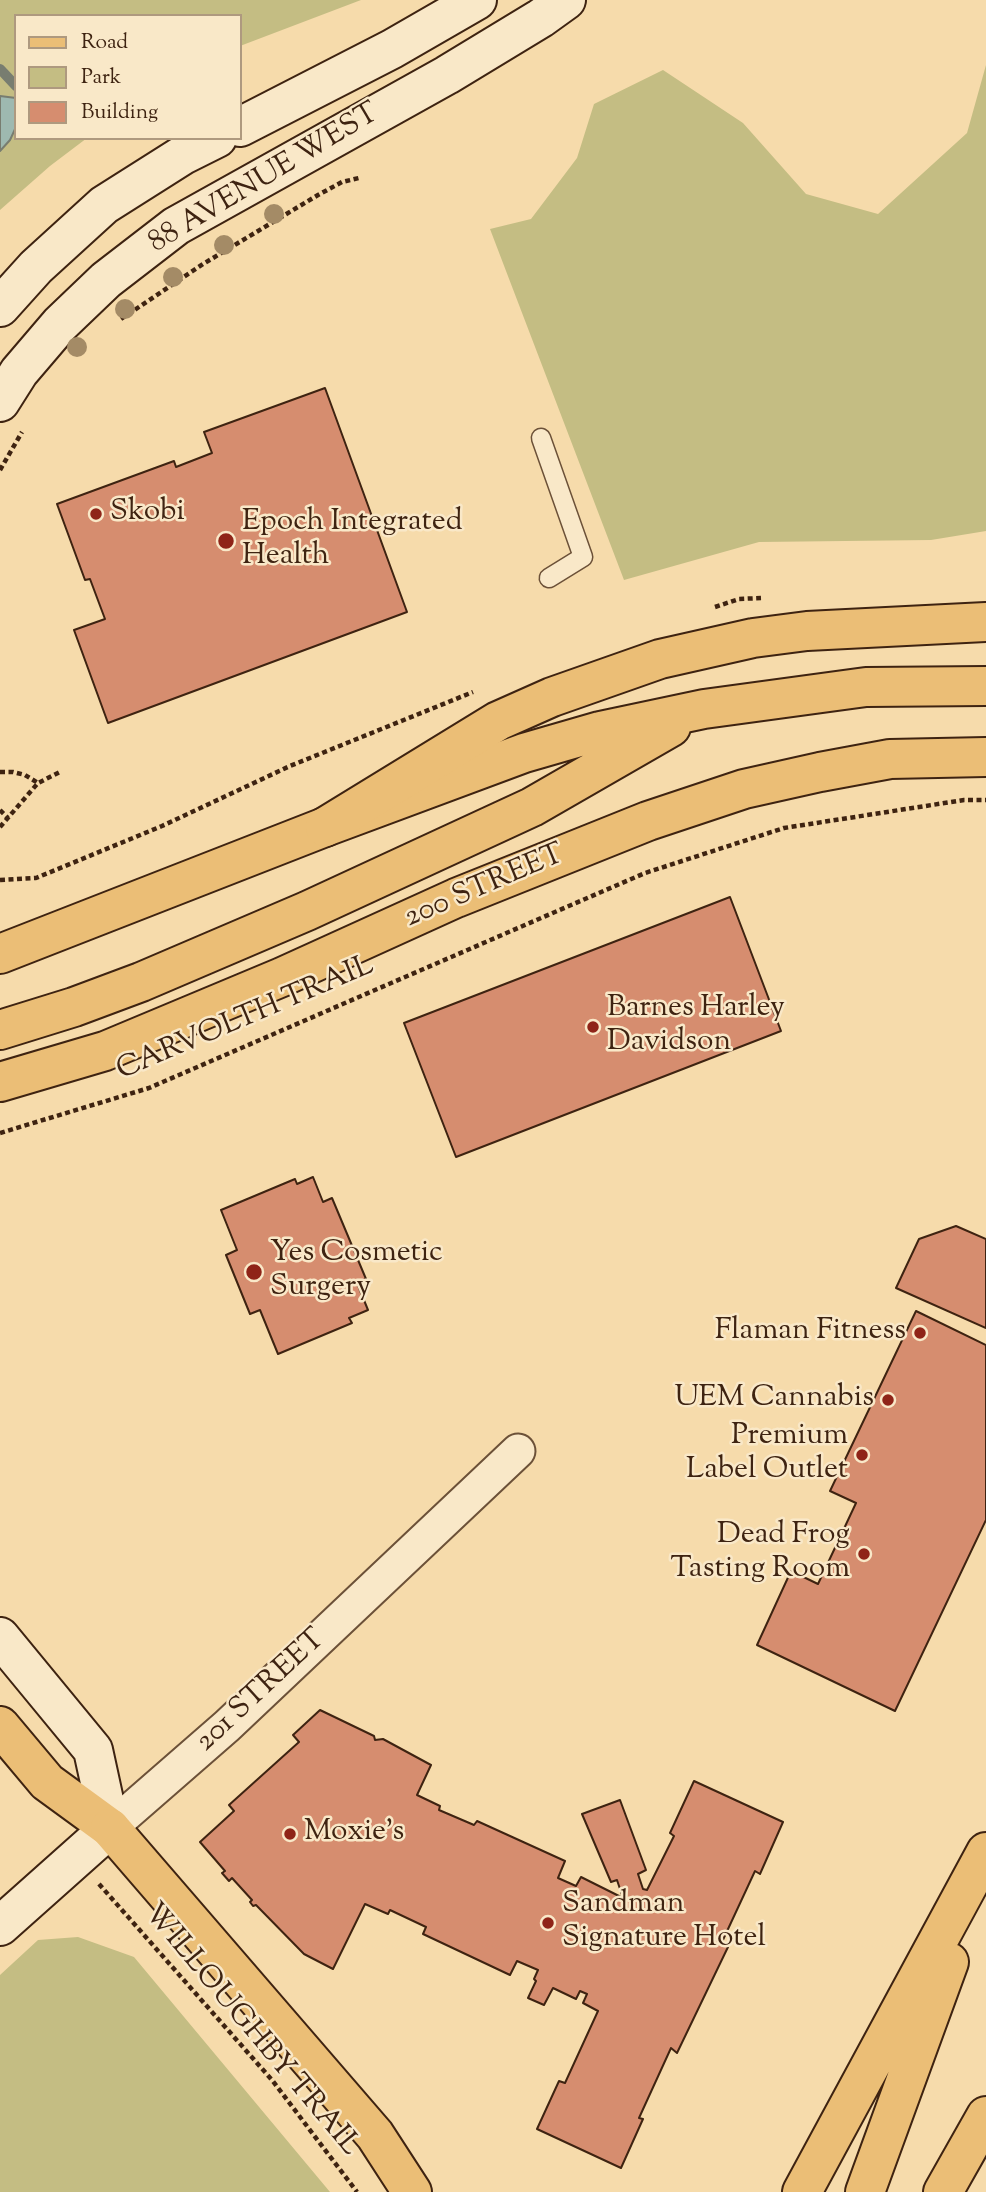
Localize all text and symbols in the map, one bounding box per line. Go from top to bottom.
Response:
legend [14,14,242,140]
text: Road [81,28,128,58]
text: Park [81,63,121,93]
street label: 88 AVENUE WEST [143,97,387,263]
text: Building [81,98,158,128]
place label: Skobi [110,496,185,532]
marker: Skobi [88,506,104,522]
place label: Epoch Integrated Health [242,506,463,576]
marker: Epoch Integrated Health [216,531,236,551]
street label: 200 STREET [400,838,570,938]
street label: CARVOLTH TRAIL [112,950,380,1090]
place label: Barnes Harley Davidson [607,992,785,1062]
marker: Barnes Harley Davidson [585,1019,601,1035]
place label: Yes Cosmetic Surgery [270,1237,443,1308]
marker: Yes Cosmetic Surgery [244,1262,264,1282]
place label: Flaman Fitness [715,1315,906,1351]
marker: Flaman Fitness [912,1325,928,1341]
place label: UEM Cannabis [674,1382,874,1418]
marker: UEM Cannabis [880,1392,896,1408]
place label: Premium Label Outlet [686,1420,848,1490]
marker: Premium Label Outlet [854,1447,870,1463]
place label: Dead Frog Tasting Room [670,1519,850,1590]
marker: Dead Frog Tasting Room [856,1546,872,1562]
street label: 201 STREET [190,1623,334,1761]
place label: Moxie's [304,1816,404,1852]
marker: Moxie's [282,1826,298,1842]
place label: Sandman Signature Hotel [562,1888,766,1958]
street label: WILLOUGHBY TRAIL [134,1898,366,2164]
marker: Sandman Signature Hotel [540,1915,556,1931]

